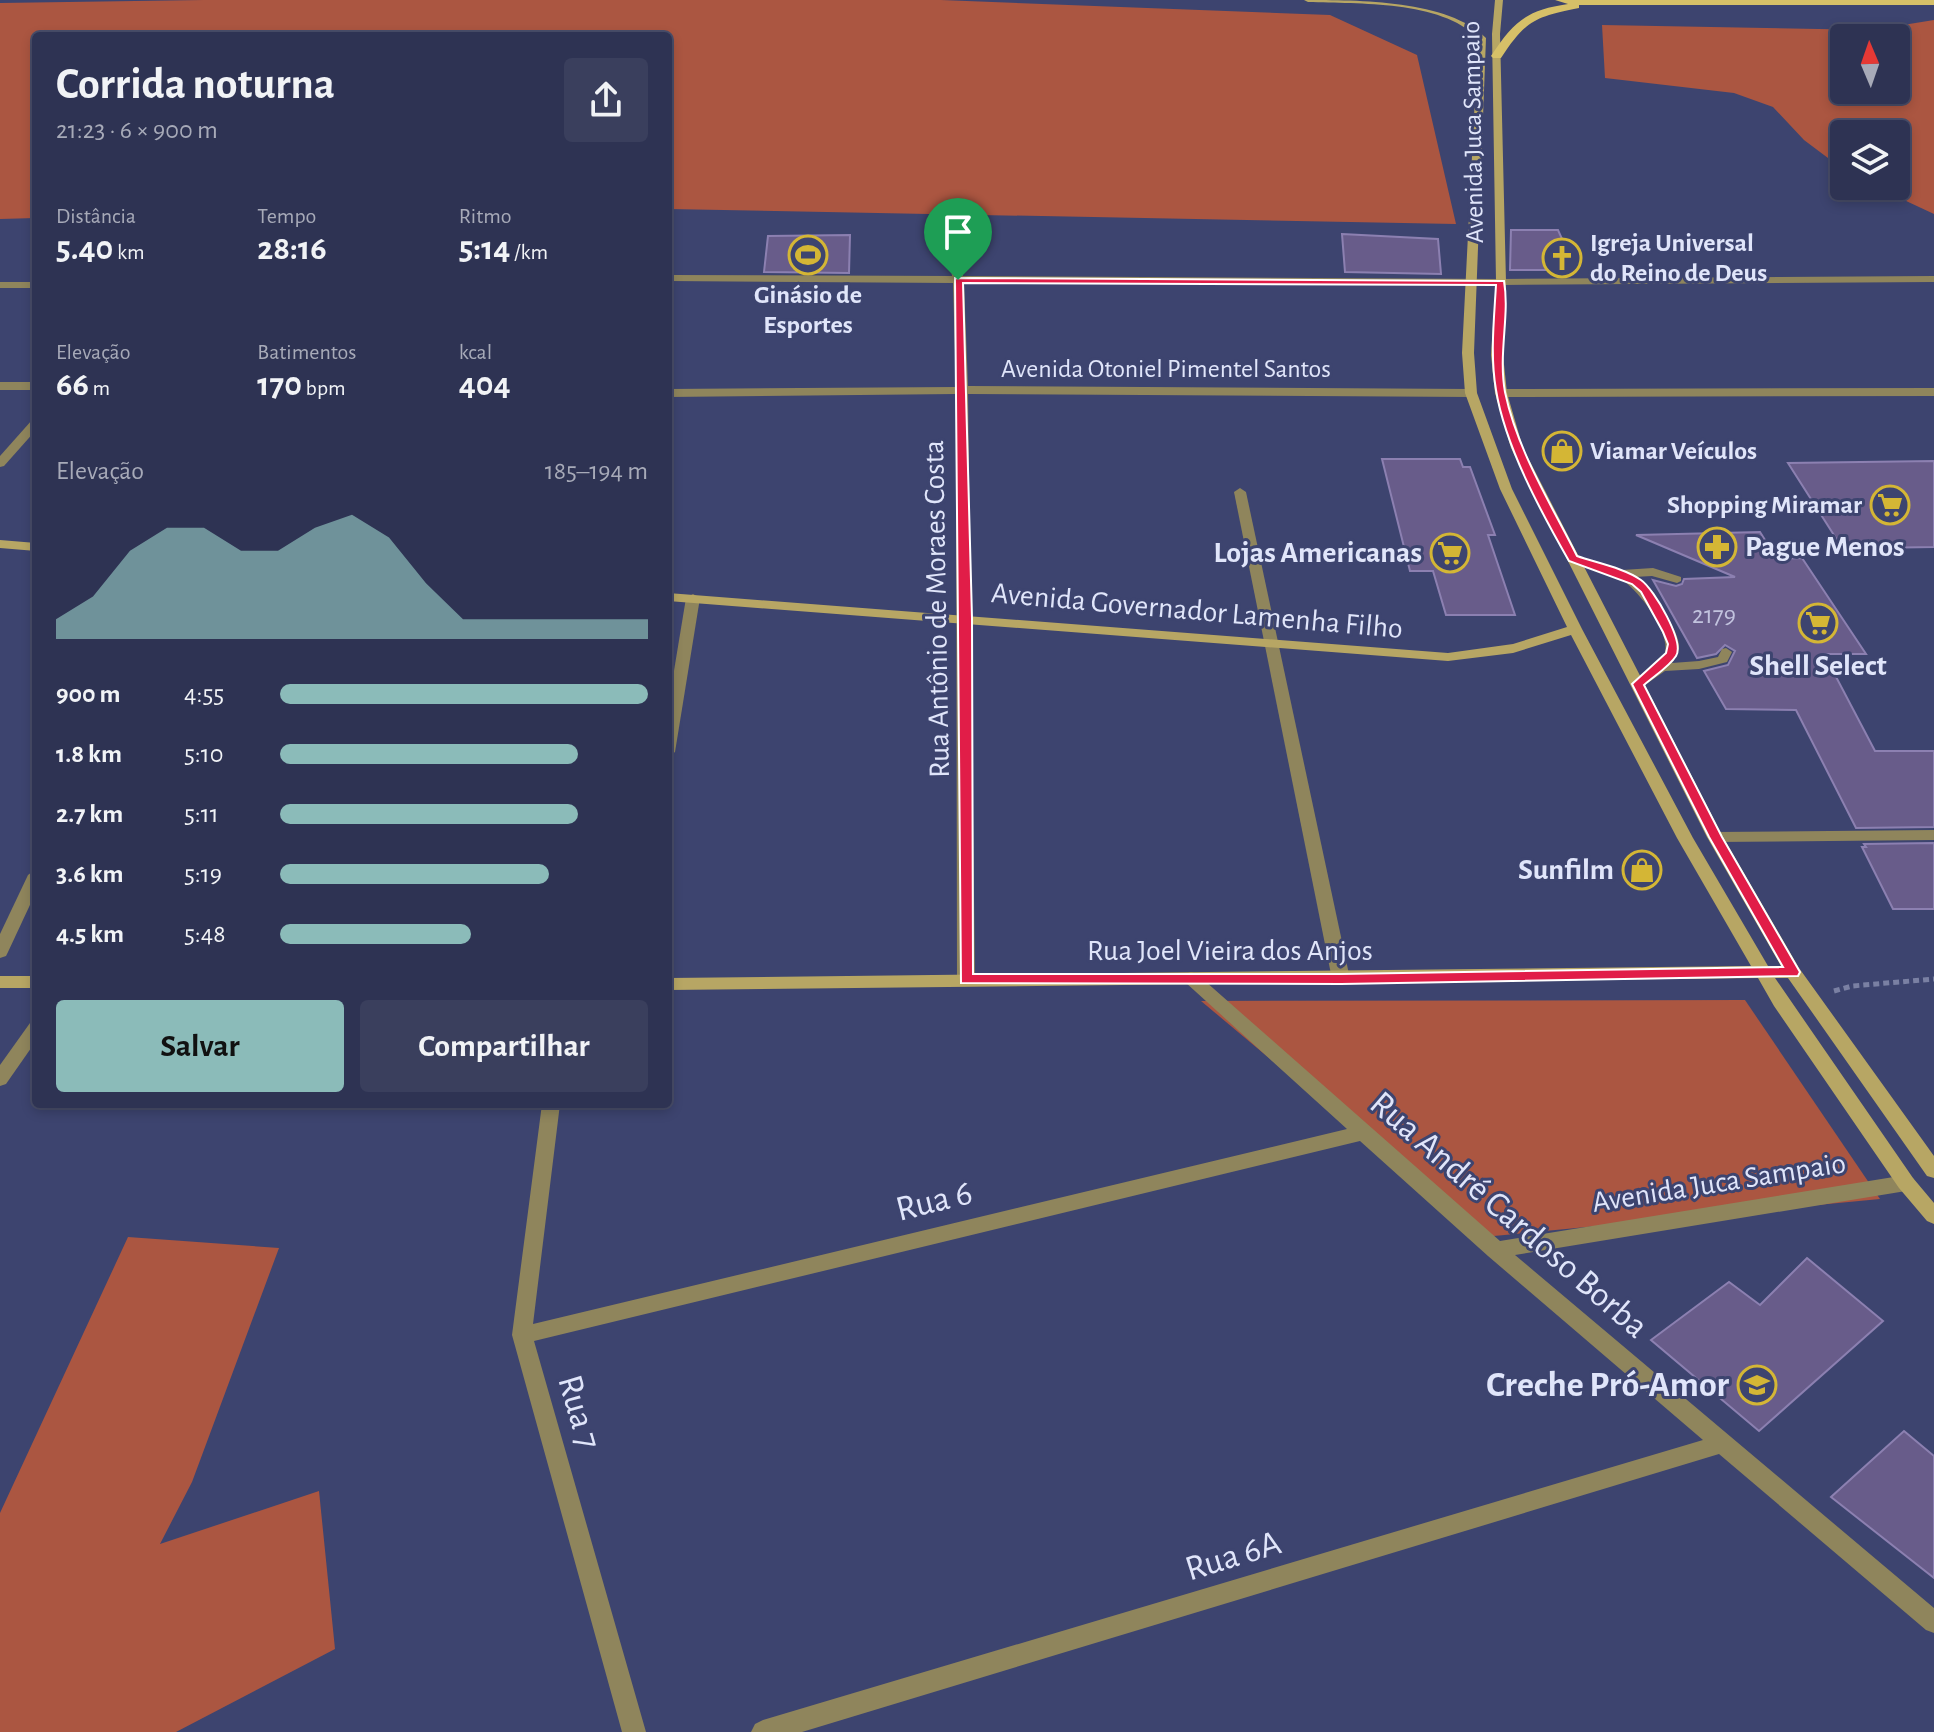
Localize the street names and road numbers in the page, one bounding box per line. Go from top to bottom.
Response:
street label: Avenida Juca Sampaio [1458,21,1488,243]
street label: Avenida Otoniel Pimentel Santos [1001,356,1331,382]
street label: Rua Antônio de Moraes Costa [919,440,955,778]
street label: Avenida Governador Lamenha Filho [990,578,1404,644]
street label: Rua Joel Vieira dos Anjos [1087,936,1373,966]
street label: Rua André Cardoso Borba [1363,1085,1655,1345]
street label: Avenida Juca Sampaio [1590,1148,1848,1218]
street label: Rua 6 [892,1174,976,1228]
street label: Rua 7 [551,1371,607,1453]
street label: Rua 6A [1181,1524,1285,1588]

